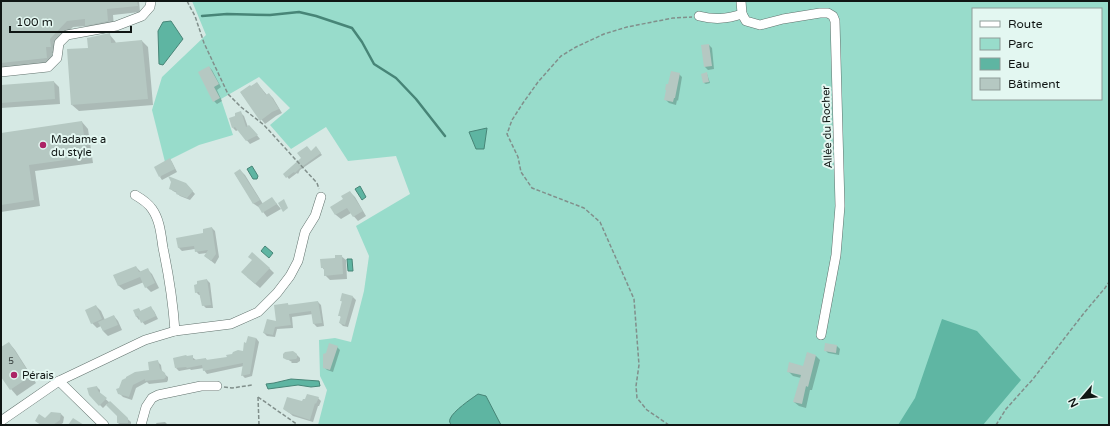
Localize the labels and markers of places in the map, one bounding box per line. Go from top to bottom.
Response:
place label: Madame a du style [51,133,106,159]
marker: Madame a du style [38,140,48,150]
place label: Pérais [22,369,54,382]
marker: Pérais [9,370,19,380]

